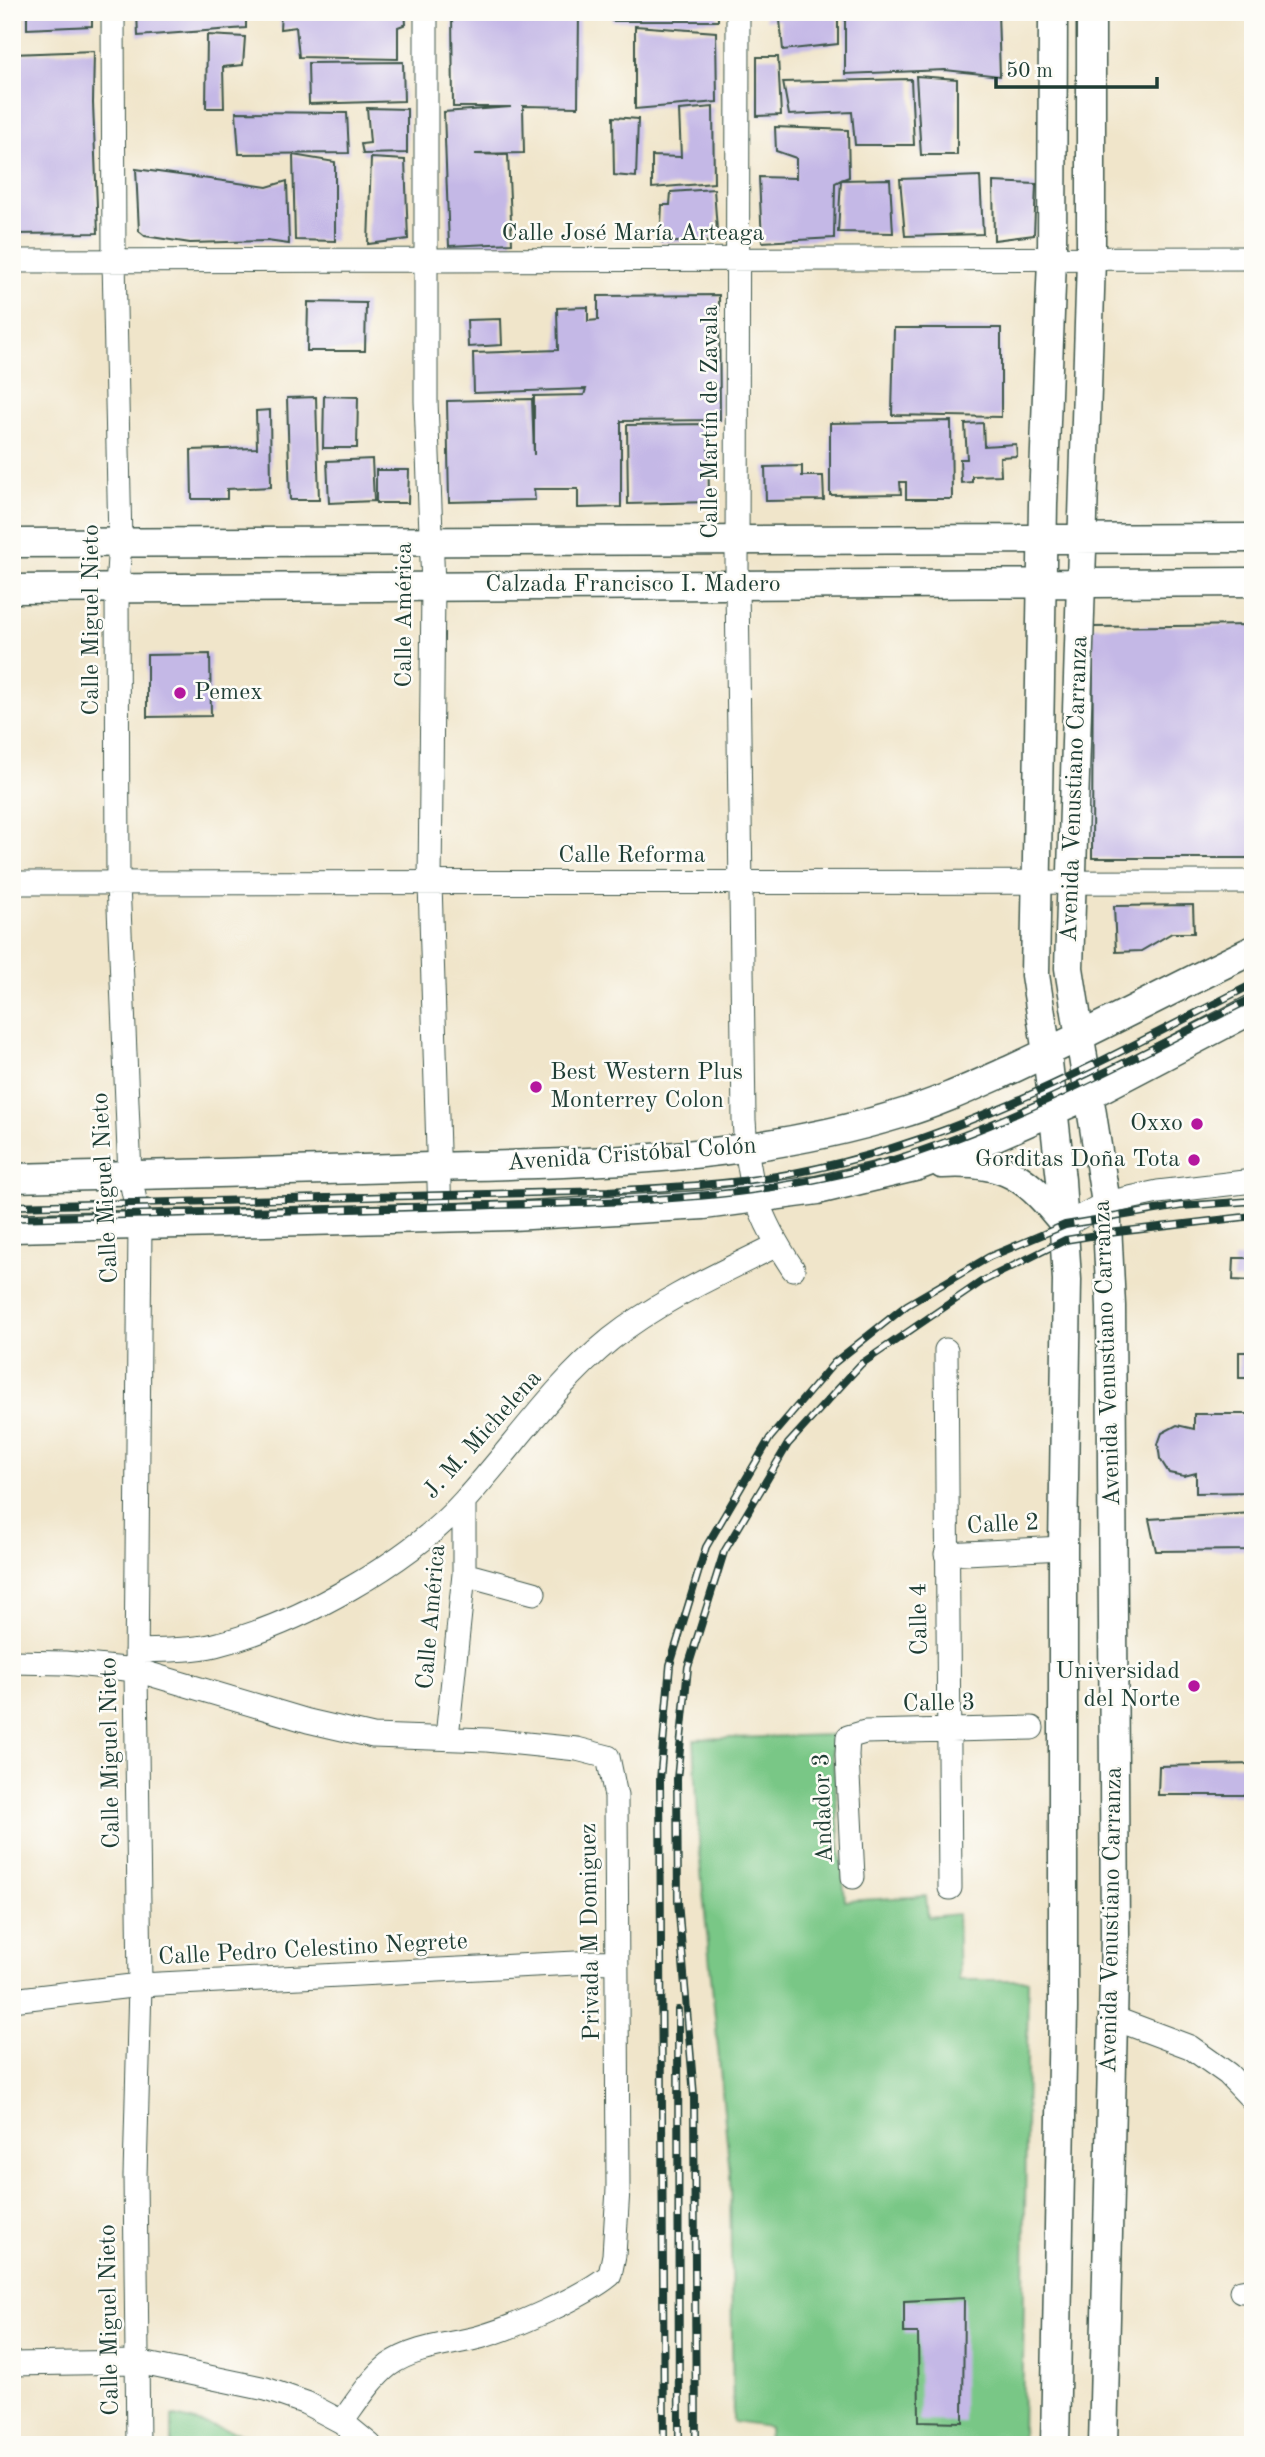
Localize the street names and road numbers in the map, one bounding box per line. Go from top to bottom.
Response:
street label: Calle José María Arteaga [502,222,765,246]
street label: Calle Martín de Zavala [699,305,723,539]
street label: Calle Miguel Nieto [80,524,104,716]
street label: Calle América [393,542,417,688]
street label: Calzada Francisco I. Madero [485,573,781,597]
street label: Avenida Venustiano Carranza [1058,635,1092,943]
street label: Calle Reforma [558,844,706,868]
street label: Calle Miguel Nieto [89,1092,123,1284]
street label: Avenida Cristóbal Colón [507,1134,757,1176]
street label: Avenida Venustiano Carranza [1091,1199,1125,1507]
street label: J. M. Michelena [419,1366,547,1504]
street label: Calle 2 [966,1511,1040,1539]
street label: Calle América [414,1543,450,1691]
street label: Calle 4 [907,1583,933,1655]
street label: Calle Miguel Nieto [97,1657,125,1849]
street label: Calle 3 [903,1691,975,1717]
street label: Andador 3 [810,1752,838,1864]
street label: Avenida Venustiano Carranza [1097,1766,1127,2073]
street label: Privada M Domiguez [577,1823,605,2041]
street label: Calle Pedro Celestino Negrete [158,1930,468,1970]
street label: Calle Miguel Nieto [96,2224,124,2416]

